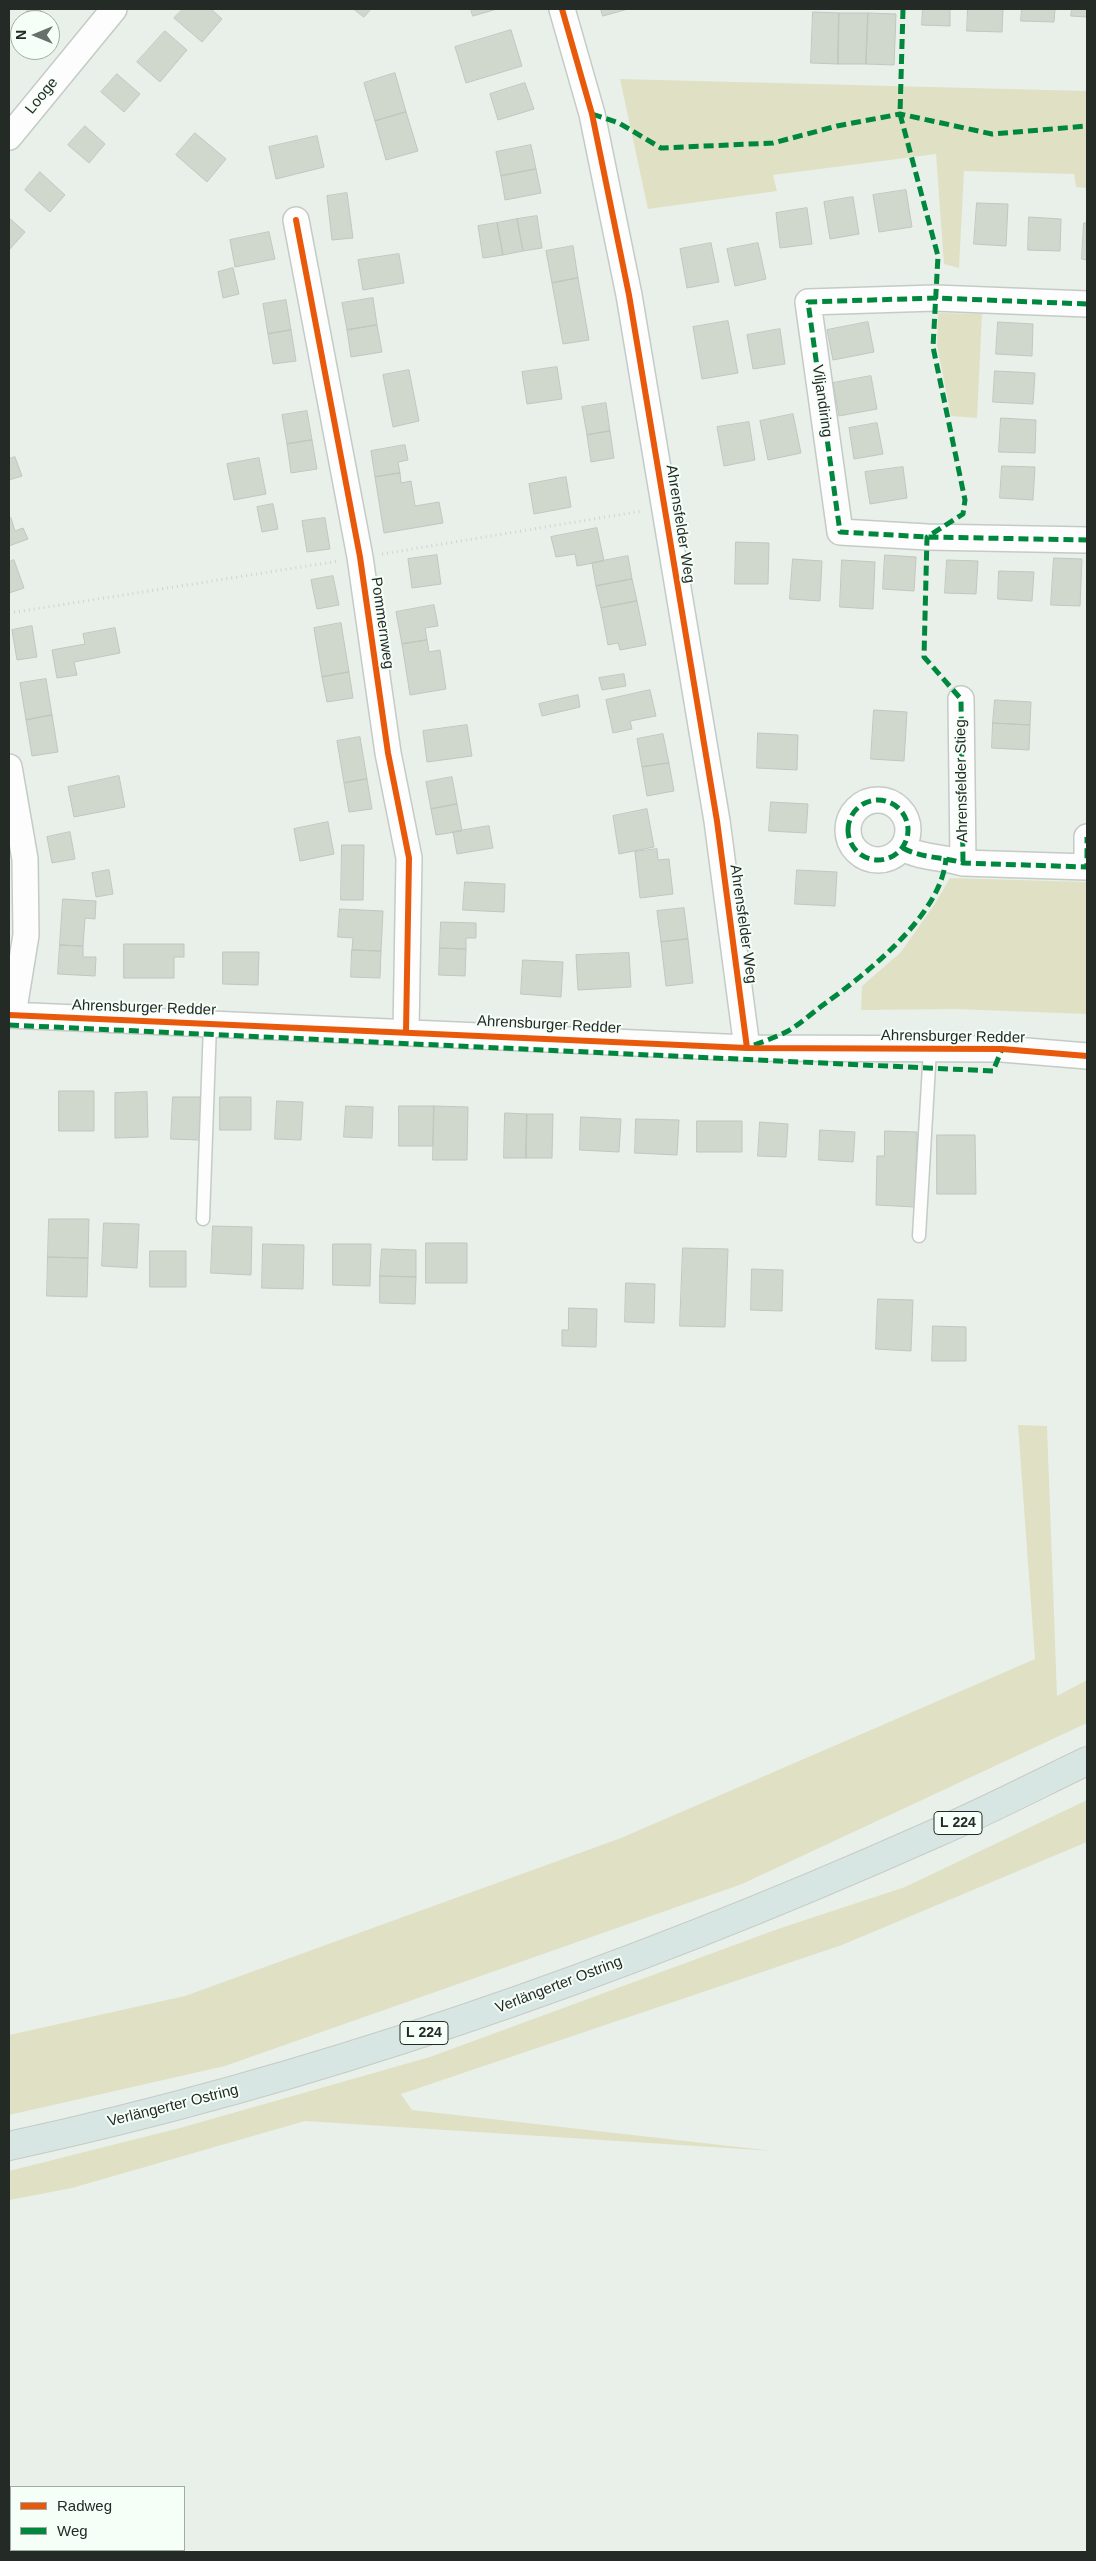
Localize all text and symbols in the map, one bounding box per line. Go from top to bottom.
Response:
north arrow [10,10,60,60]
text: N [13,30,29,40]
street label: Looge [22,74,62,118]
street label: Viljandiring [808,364,836,438]
street label: Ahrensfelder Weg [662,463,698,585]
street label: Pommernweg [367,576,397,670]
street label: Ahrensfelder Stieg [952,719,972,843]
street label: Ahrensfelder Weg [726,863,760,985]
street label: Ahrensburger Redder [72,996,216,1020]
street label: Ahrensburger Redder [477,1012,621,1038]
street label: Ahrensburger Redder [881,1027,1025,1047]
road number: L 224 [934,1812,982,1835]
street label: Verlängerter Ostring [493,1953,625,2017]
road number: L 224 [400,2022,448,2045]
street label: Verlängerter Ostring [106,2081,240,2131]
legend [10,2486,185,2551]
text: Radweg [57,2497,112,2514]
text: Weg [57,2522,88,2539]

